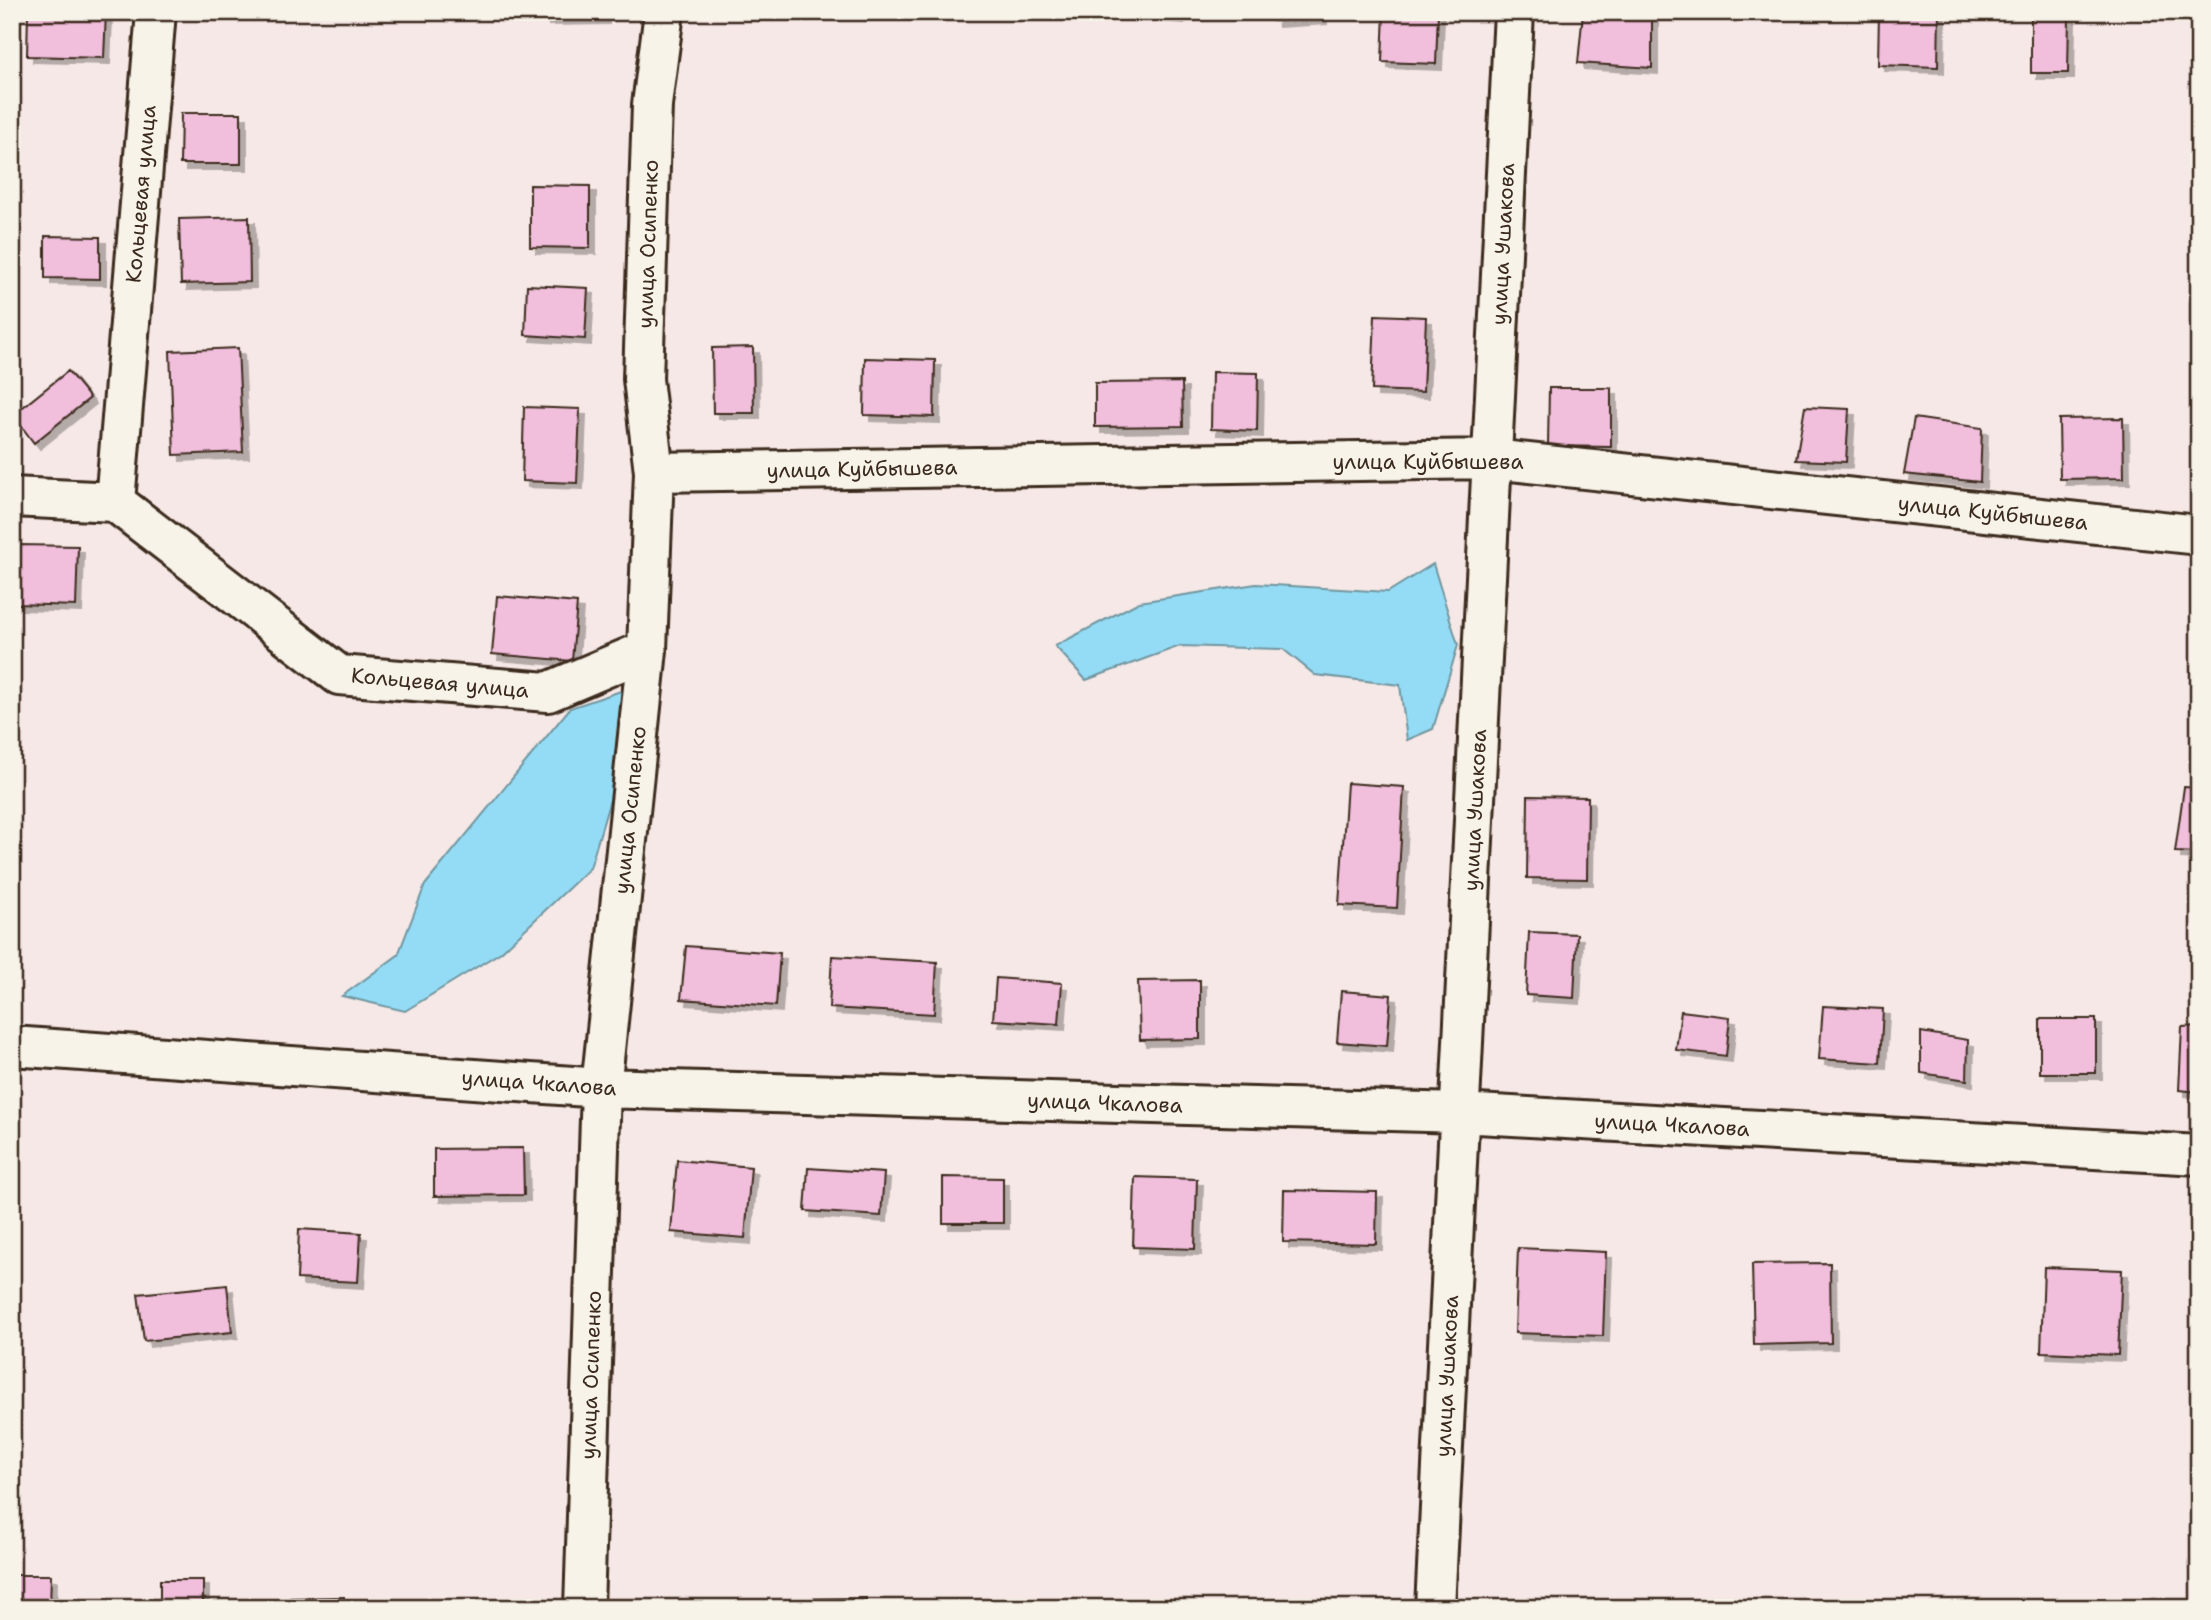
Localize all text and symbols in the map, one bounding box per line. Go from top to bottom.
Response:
street label: Кольцевая улица [119,104,163,284]
street label: улица Осипенко [631,159,665,329]
street label: улица Ушакова [1485,162,1521,326]
street label: улица Куйбышева [1333,448,1523,476]
street label: улица Куйбышева [766,453,958,485]
street label: улица Куйбышева [1897,489,2089,537]
street label: Кольцевая улица [350,661,530,705]
street label: улица Осипенко [607,725,653,895]
street label: улица Ушакова [1457,728,1493,892]
street label: улица Чкалова [460,1064,618,1102]
street label: улица Чкалова [1027,1086,1183,1120]
street label: улица Чкалова [1594,1107,1750,1143]
street label: улица Осипенко [574,1290,608,1460]
street label: улица Ушакова [1429,1294,1465,1458]

